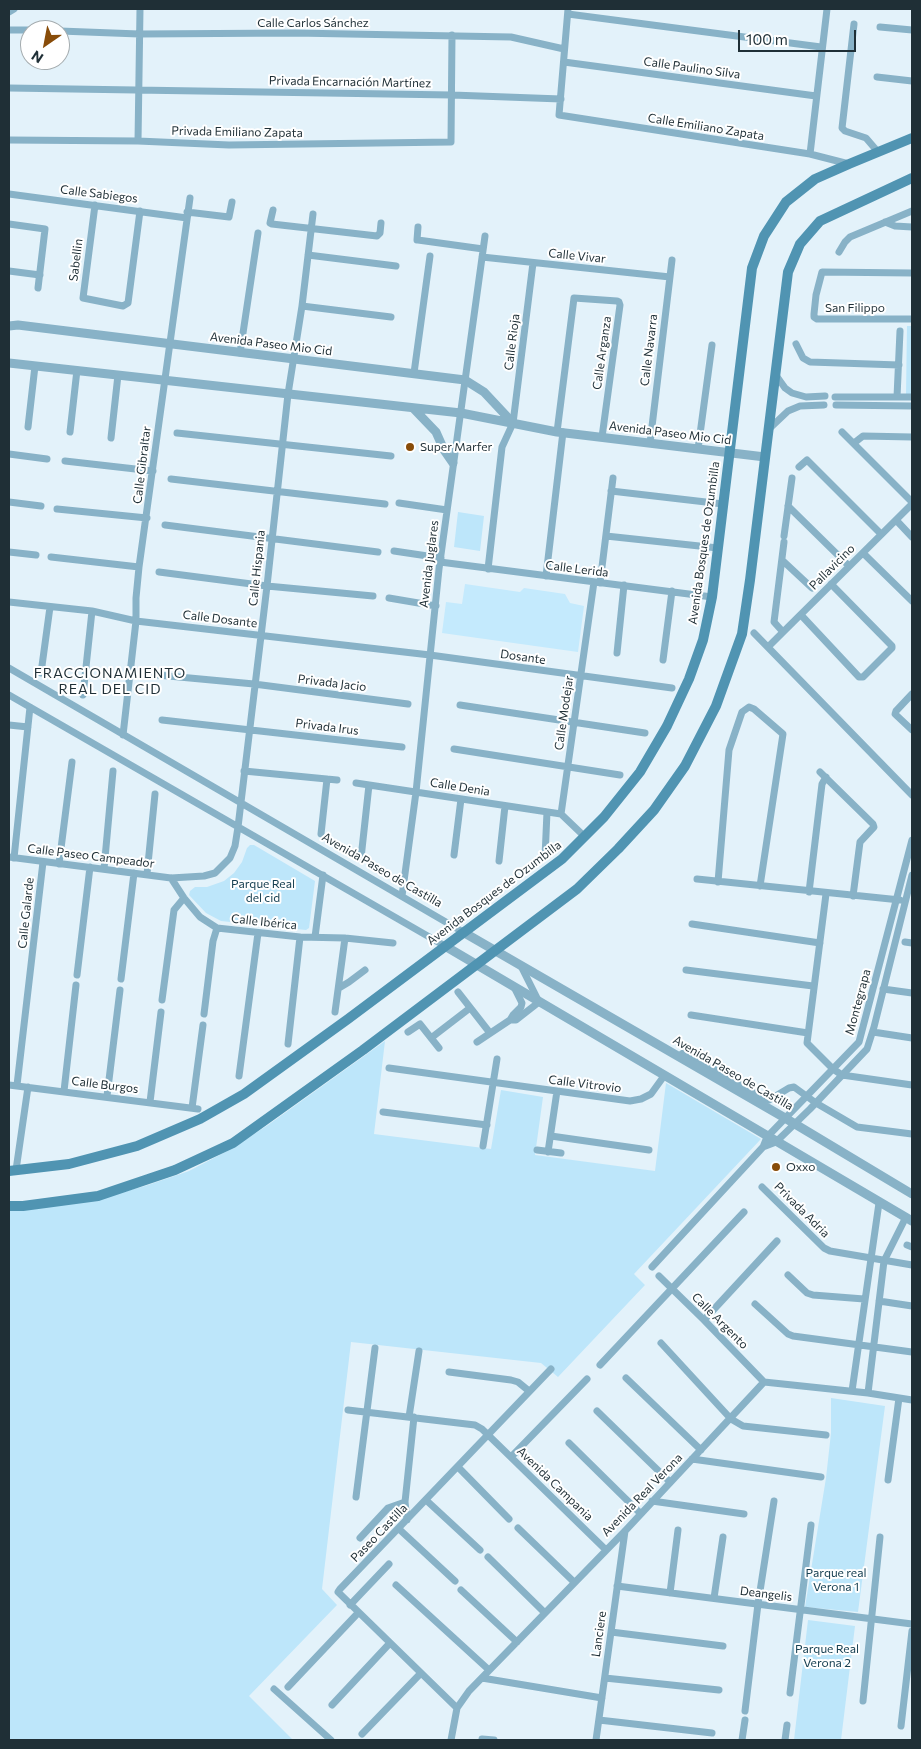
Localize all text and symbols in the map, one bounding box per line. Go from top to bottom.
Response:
street label: Calle Carlos Sánchez [257,16,369,30]
north arrow [20,20,70,70]
scale bar [741,20,858,52]
text: 100 m [746,30,788,48]
text: N [28,47,46,67]
street label: Calle Paulino Silva [643,54,741,82]
street label: Privada Encarnación Martínez [269,73,431,91]
street label: Calle Emiliano Zapata [647,111,765,143]
street label: Privada Emiliano Zapata [171,124,303,140]
street label: Calle Sabiegos [59,182,139,206]
street label: Sabellin [66,238,86,282]
street label: Calle Vivar [548,246,606,266]
street label: San Filippo [825,301,885,315]
street label: Calle Rioja [501,313,523,371]
street label: Calle Navarra [637,313,661,387]
street label: Calle Arganza [590,315,614,391]
street label: Avenida Paseo Mio Cid [209,329,333,359]
street label: Avenida Paseo Mio Cid [608,418,732,448]
street label: Calle Gibraltar [130,425,154,505]
place label: Super Marfer [420,440,492,454]
marker: Super Marfer [404,441,416,453]
street label: Avenida Bosques de Ozumbilla [685,460,723,626]
street label: Avenida Juglares [416,519,442,609]
street label: Calle Hispania [246,529,268,607]
street label: Pallavicino [806,541,858,593]
street label: Calle Lerida [545,558,609,580]
street label: Calle Dosante [182,607,258,631]
street label: Dosante [499,647,547,667]
district label: FRACCIONAMIENTO REAL DEL CID [32,665,188,698]
street label: Privada Jacio [297,672,367,694]
street label: Calle Modejar [552,675,576,751]
street label: Privada Irus [295,716,359,738]
street label: Calle Denia [429,775,491,799]
street label: Avenida Paseo de Castilla [319,830,445,910]
street label: Avenida Bosques de Ozumbilla [424,838,564,948]
street label: Calle Paseo Campeador [27,841,155,871]
street label: Calle Galarde [15,877,37,949]
park label: Parque Real del cid [231,877,295,905]
street label: Calle Ibérica [230,911,298,933]
street label: Montegrapa [842,968,874,1036]
street label: Avenida Paseo de Castilla [670,1033,796,1113]
street label: Calle Vitrovio [548,1072,622,1096]
street label: Calle Burgos [71,1074,139,1096]
place label: Oxxo [786,1160,815,1174]
marker: Oxxo [770,1161,782,1173]
street label: Privada Adria [771,1179,833,1241]
street label: Calle Argento [689,1290,751,1352]
street label: Avenida Campania [514,1444,596,1524]
street label: Avenida Real Verona [599,1451,685,1539]
street label: Paseo Castilla [348,1501,410,1565]
park label: Parque real Verona 1 [806,1566,866,1594]
street label: Deangelis [739,1584,793,1604]
street label: Lanciere [589,1610,609,1658]
park label: Parque Real Verona 2 [795,1642,859,1670]

